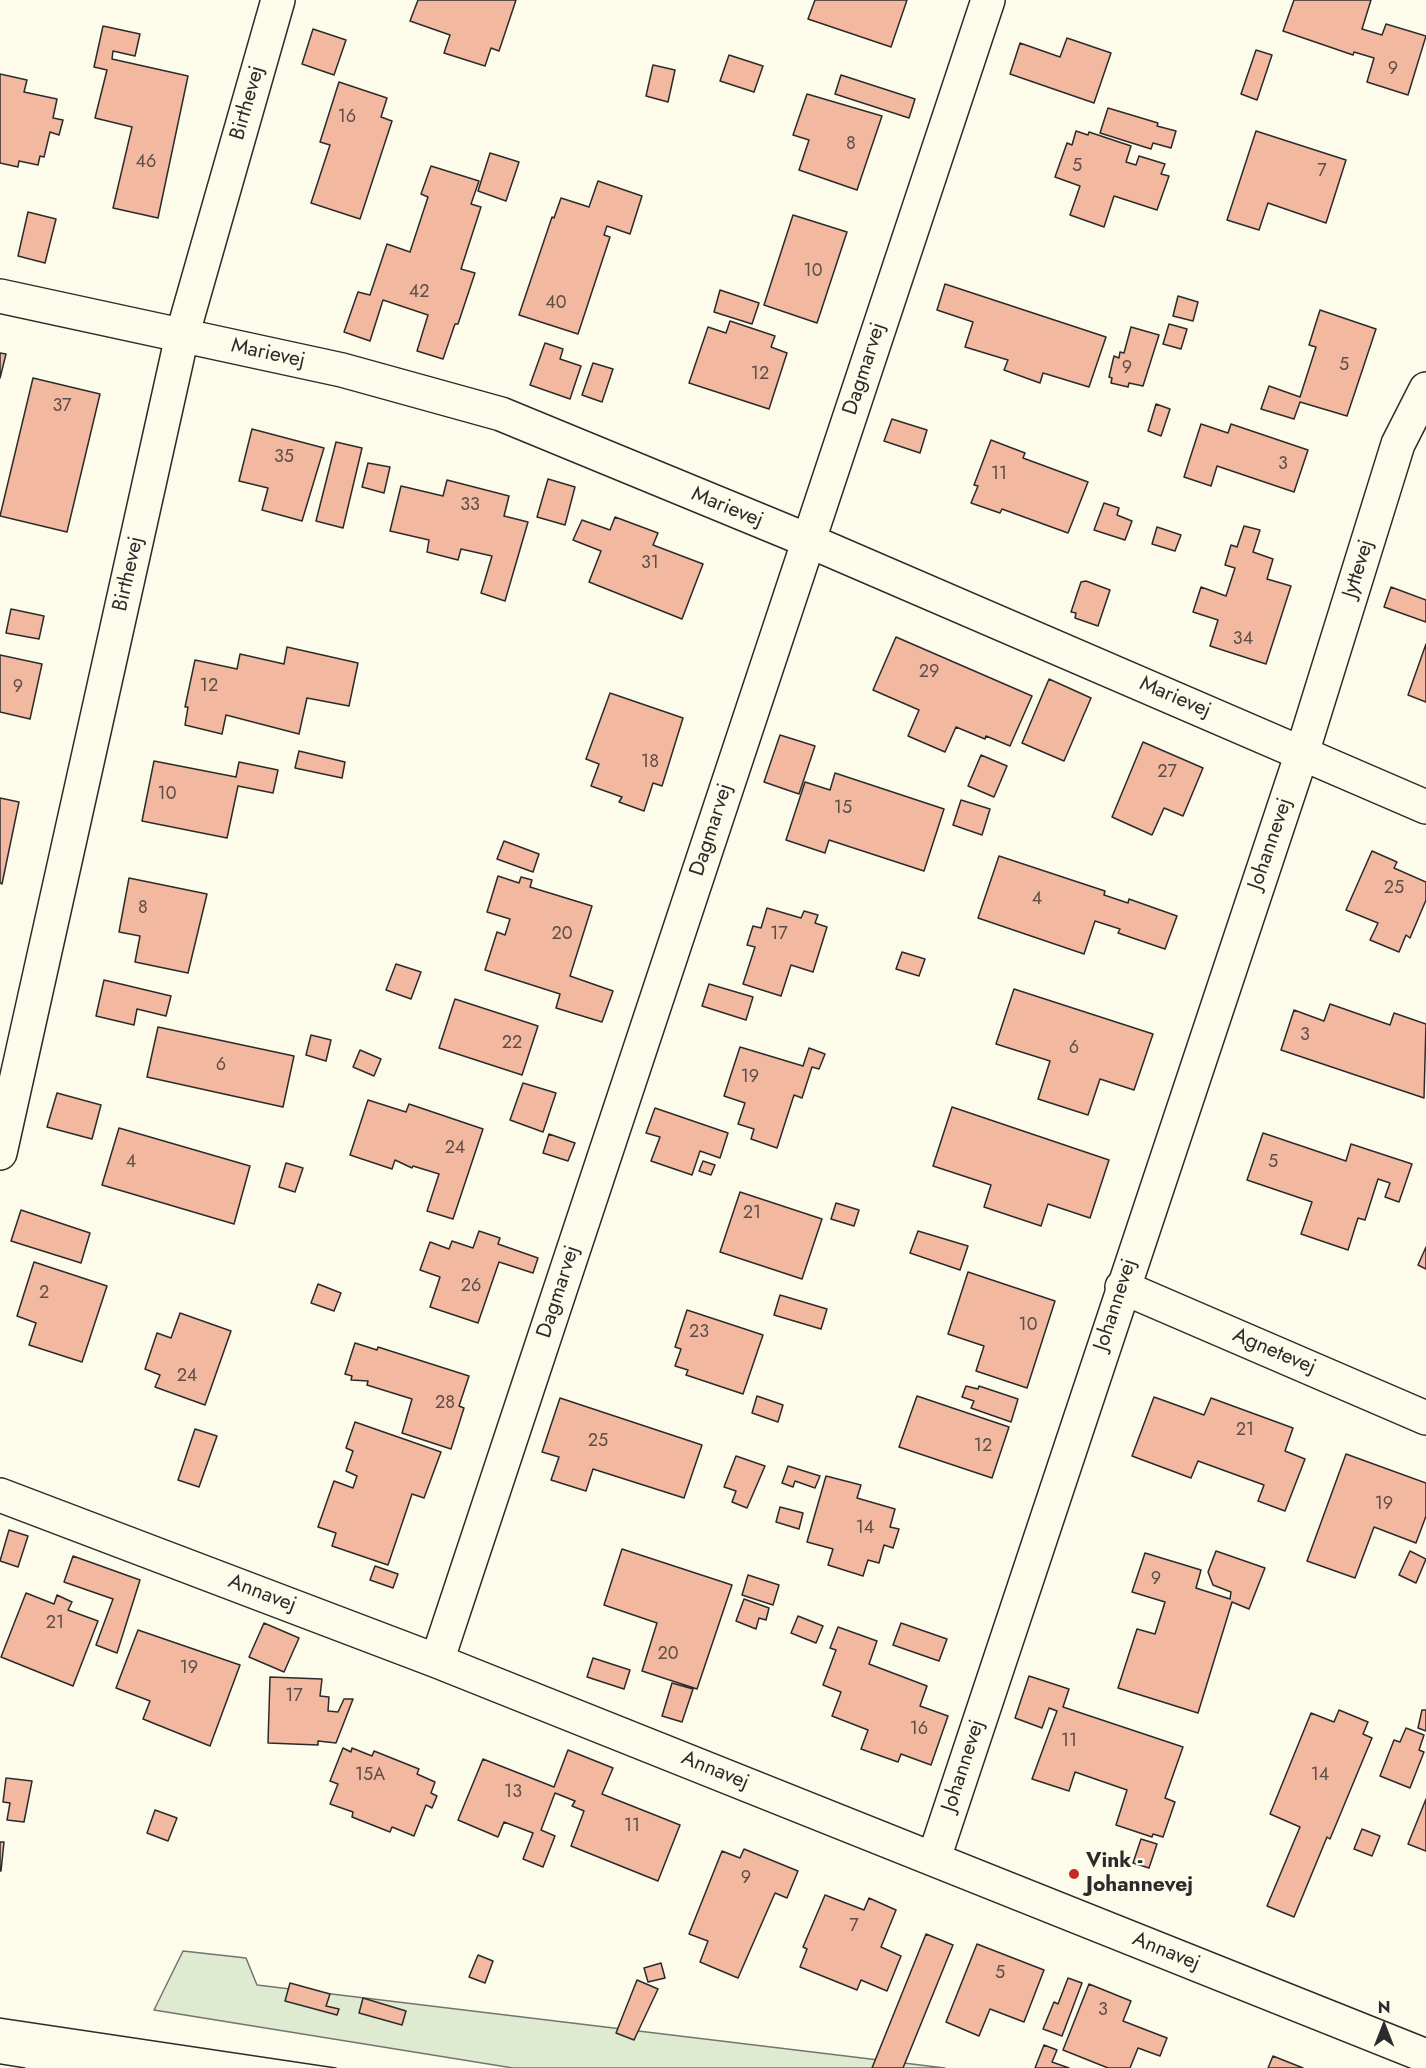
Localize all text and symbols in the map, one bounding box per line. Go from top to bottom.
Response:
house number: 9 [1388,59,1398,81]
street label: Birthevej [225,63,271,143]
house number: 16 [338,107,356,129]
house number: 8 [846,134,856,156]
house number: 46 [136,152,156,174]
house number: 5 [1072,156,1082,178]
house number: 7 [1317,161,1327,183]
house number: 10 [804,261,822,283]
house number: 42 [409,282,429,304]
house number: 40 [545,293,567,315]
street label: Dagmarvej [838,320,892,418]
street label: Marievej [229,334,307,374]
house number: 5 [1339,355,1349,377]
house number: 9 [1122,358,1132,380]
house number: 12 [751,364,769,386]
house number: 37 [52,396,72,418]
house number: 35 [274,447,294,469]
house number: 3 [1278,454,1288,476]
house number: 11 [991,464,1007,486]
street label: Marievej [687,482,767,534]
house number: 33 [460,495,480,517]
street label: Birthevej [108,534,150,614]
street label: Jyttevej [1338,537,1380,601]
house number: 31 [641,553,659,575]
house number: 34 [1233,629,1253,651]
house number: 29 [919,662,939,684]
street label: Marievej [1135,672,1215,724]
house number: 12 [200,676,218,698]
house number: 9 [13,677,23,699]
house number: 18 [641,752,659,774]
house number: 27 [1157,762,1177,784]
street label: Dagmarvej [685,781,739,879]
house number: 10 [158,784,176,806]
street label: Johannevej [1244,795,1298,893]
house number: 15 [834,798,852,820]
house number: 25 [1384,878,1404,900]
house number: 4 [1032,889,1042,911]
house number: 8 [138,898,148,920]
house number: 20 [551,924,573,946]
house number: 17 [770,924,788,946]
house number: 3 [1300,1025,1310,1047]
house number: 22 [502,1033,522,1055]
house number: 6 [1069,1038,1079,1060]
house number: 6 [216,1055,226,1077]
house number: 19 [741,1067,759,1089]
house number: 24 [445,1138,465,1160]
house number: 4 [126,1152,136,1174]
house number: 5 [1268,1152,1278,1174]
house number: 21 [743,1203,761,1225]
street label: Dagmarvej [532,1243,586,1341]
street label: Johannevej [1089,1256,1143,1354]
house number: 26 [461,1276,481,1298]
house number: 2 [39,1283,49,1305]
house number: 10 [1019,1315,1037,1337]
house number: 23 [689,1322,709,1344]
street label: Agnetevej [1228,1323,1320,1381]
house number: 24 [177,1366,197,1388]
house number: 28 [435,1393,455,1415]
house number: 21 [1236,1420,1254,1442]
house number: 25 [588,1431,608,1453]
house number: 12 [974,1436,992,1458]
house number: 19 [1375,1494,1393,1516]
house number: 14 [856,1518,874,1540]
house number: 9 [1151,1569,1161,1591]
street label: Annavej [224,1570,300,1618]
house number: 21 [46,1613,64,1635]
house number: 20 [657,1644,679,1666]
house number: 19 [180,1658,198,1680]
house number: 17 [285,1686,303,1708]
street label: Johannevej [937,1717,991,1815]
house number: 16 [910,1719,928,1741]
house number: 11 [1061,1731,1077,1753]
street label: Annavej [677,1746,753,1796]
house number: 15A [355,1765,385,1787]
house number: 14 [1311,1765,1329,1787]
house number: 13 [504,1782,522,1804]
house number: 11 [624,1816,640,1838]
place label: Vink - Johannevej [1086,1849,1193,1899]
marker: Vink - Johannevej [1067,1867,1081,1881]
house number: 9 [741,1868,751,1890]
house number: 7 [849,1916,859,1938]
street label: Annavej [1128,1927,1204,1977]
house number: 5 [995,1963,1005,1985]
north arrow [1354,1996,1414,2056]
text: N [1378,1996,1390,2019]
house number: 3 [1098,2000,1108,2022]

